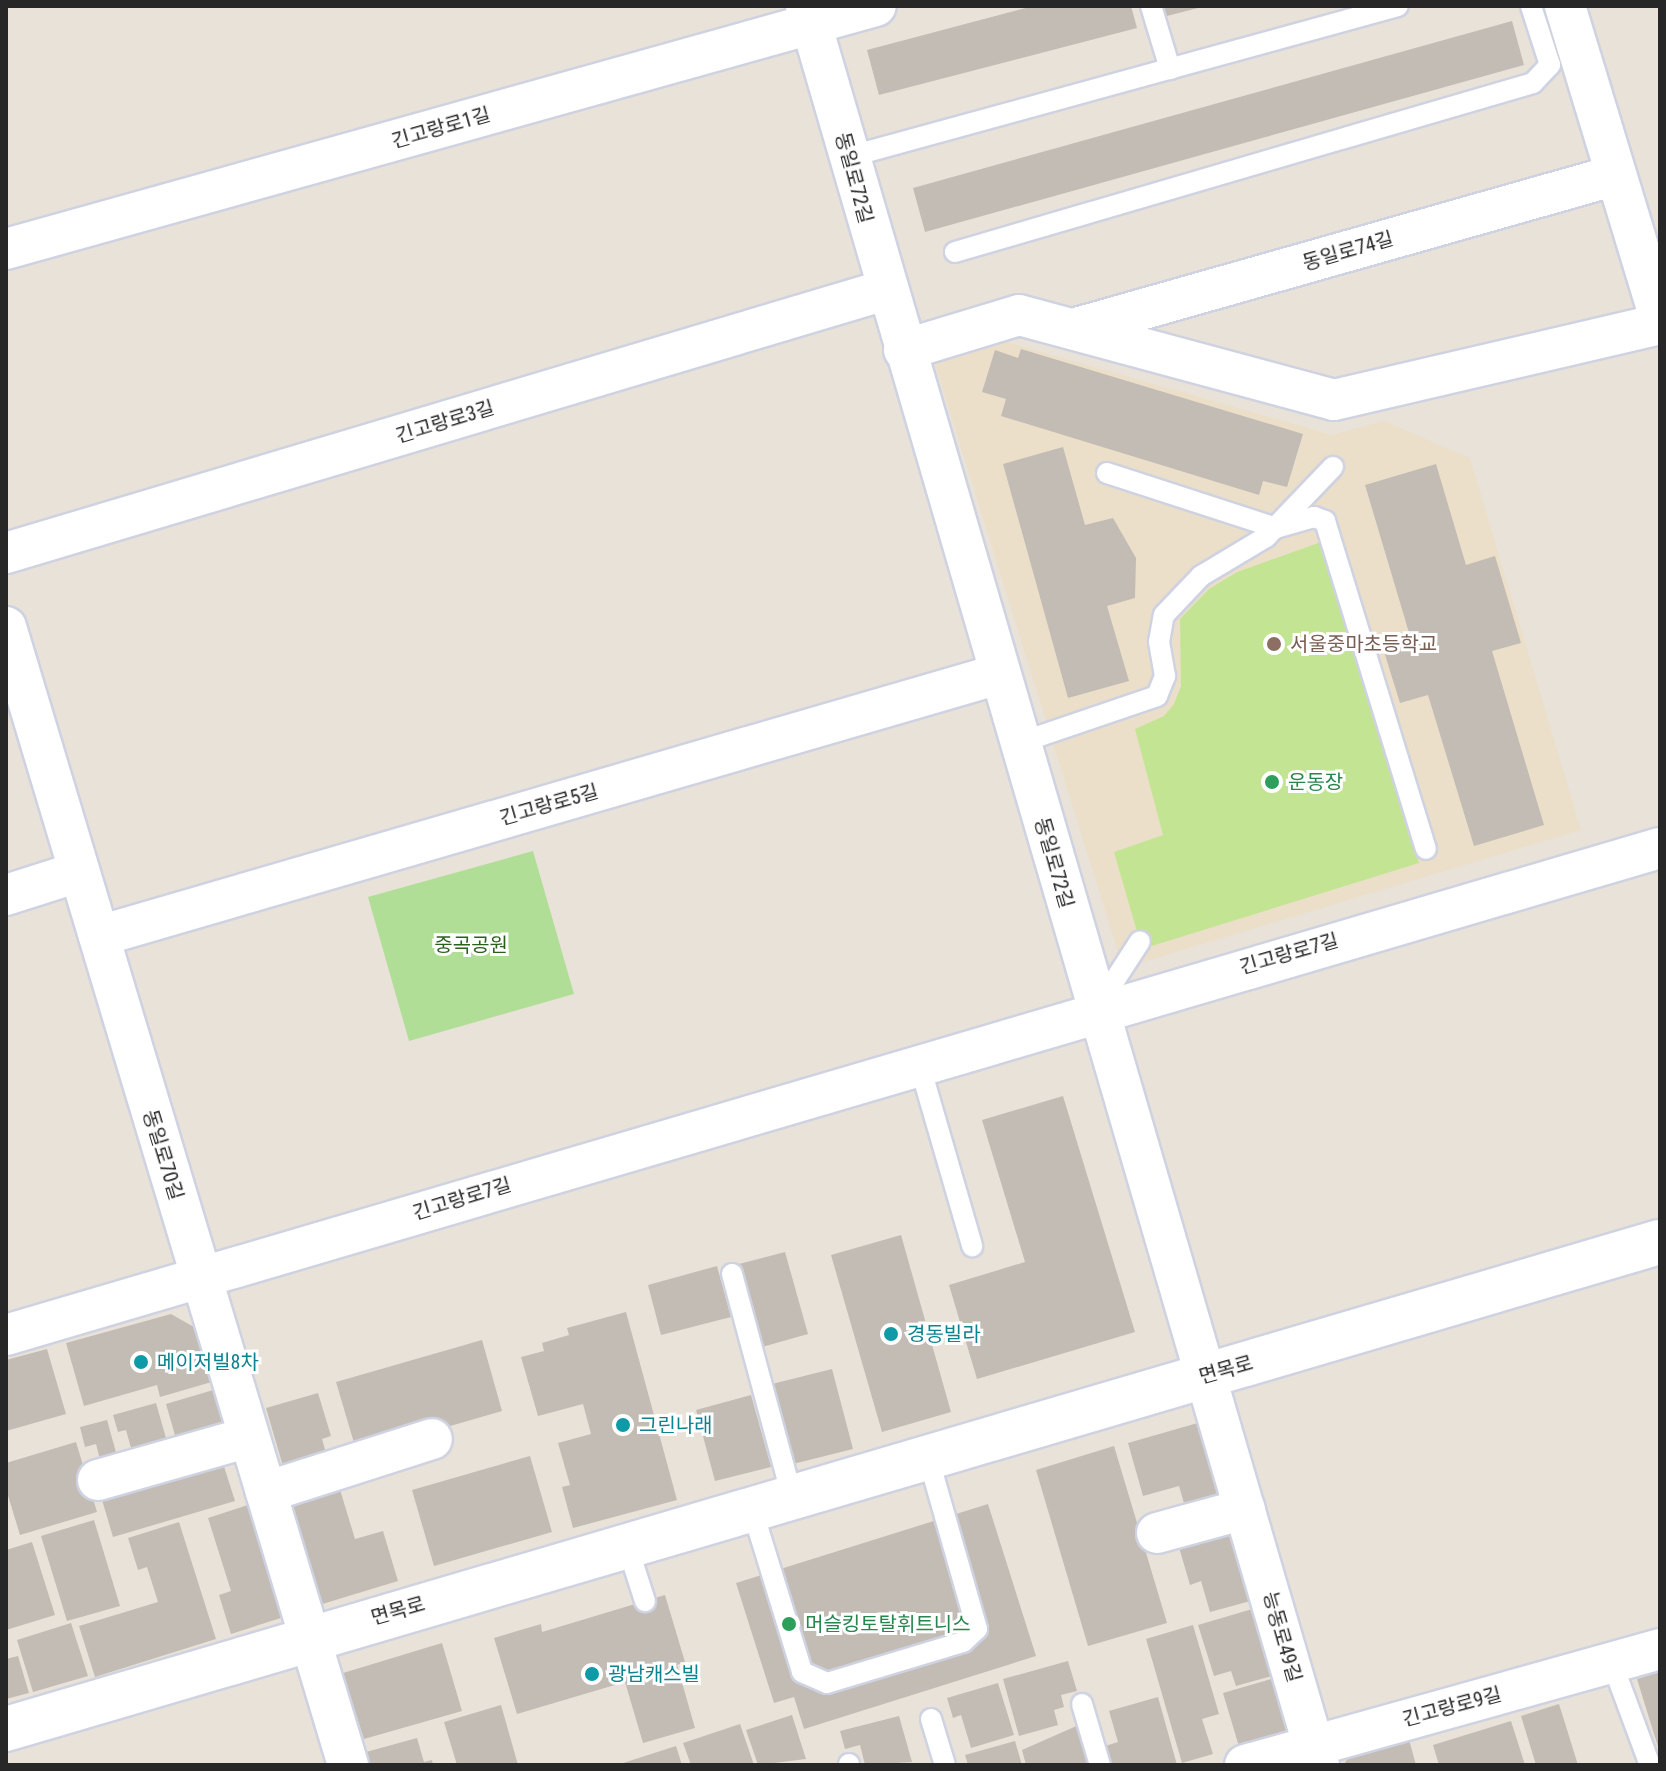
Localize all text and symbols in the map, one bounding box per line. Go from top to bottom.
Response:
street label: 긴고랑로1길 [389,102,493,154]
street label: 동일로72길 [830,130,878,226]
street label: 동일로74길 [1300,227,1396,275]
street label: 긴고랑로3길 [393,396,497,448]
place label: 서울중마초등학교 [1290,632,1437,656]
marker: 서울중마초등학교 [1265,635,1283,653]
place label: 운동장 [1288,770,1343,794]
marker: 운동장 [1263,773,1281,791]
street label: 긴고랑로5길 [497,779,601,831]
street label: 동일로72길 [1030,815,1078,911]
street label: 긴고랑로7길 [1237,928,1341,980]
park label: 중곡공원 [434,933,508,957]
street label: 동일로70길 [138,1107,188,1203]
street label: 긴고랑로7길 [410,1173,514,1225]
place label: 경동빌라 [907,1322,981,1346]
marker: 경동빌라 [882,1325,900,1343]
place label: 메이저빌8차 [157,1350,259,1374]
street label: 면목로 [1196,1351,1256,1389]
marker: 메이저빌8차 [132,1353,150,1371]
place label: 그린나래 [639,1413,713,1437]
marker: 그린나래 [614,1416,632,1434]
street label: 능동로49길 [1258,1589,1306,1685]
street label: 면목로 [368,1592,428,1630]
place label: 머슬킹토탈휘트니스 [805,1612,971,1636]
marker: 머슬킹토탈휘트니스 [780,1615,798,1633]
place label: 광남캐스빌 [608,1662,700,1686]
marker: 광남캐스빌 [583,1665,601,1683]
street label: 긴고랑로9길 [1400,1682,1504,1732]

